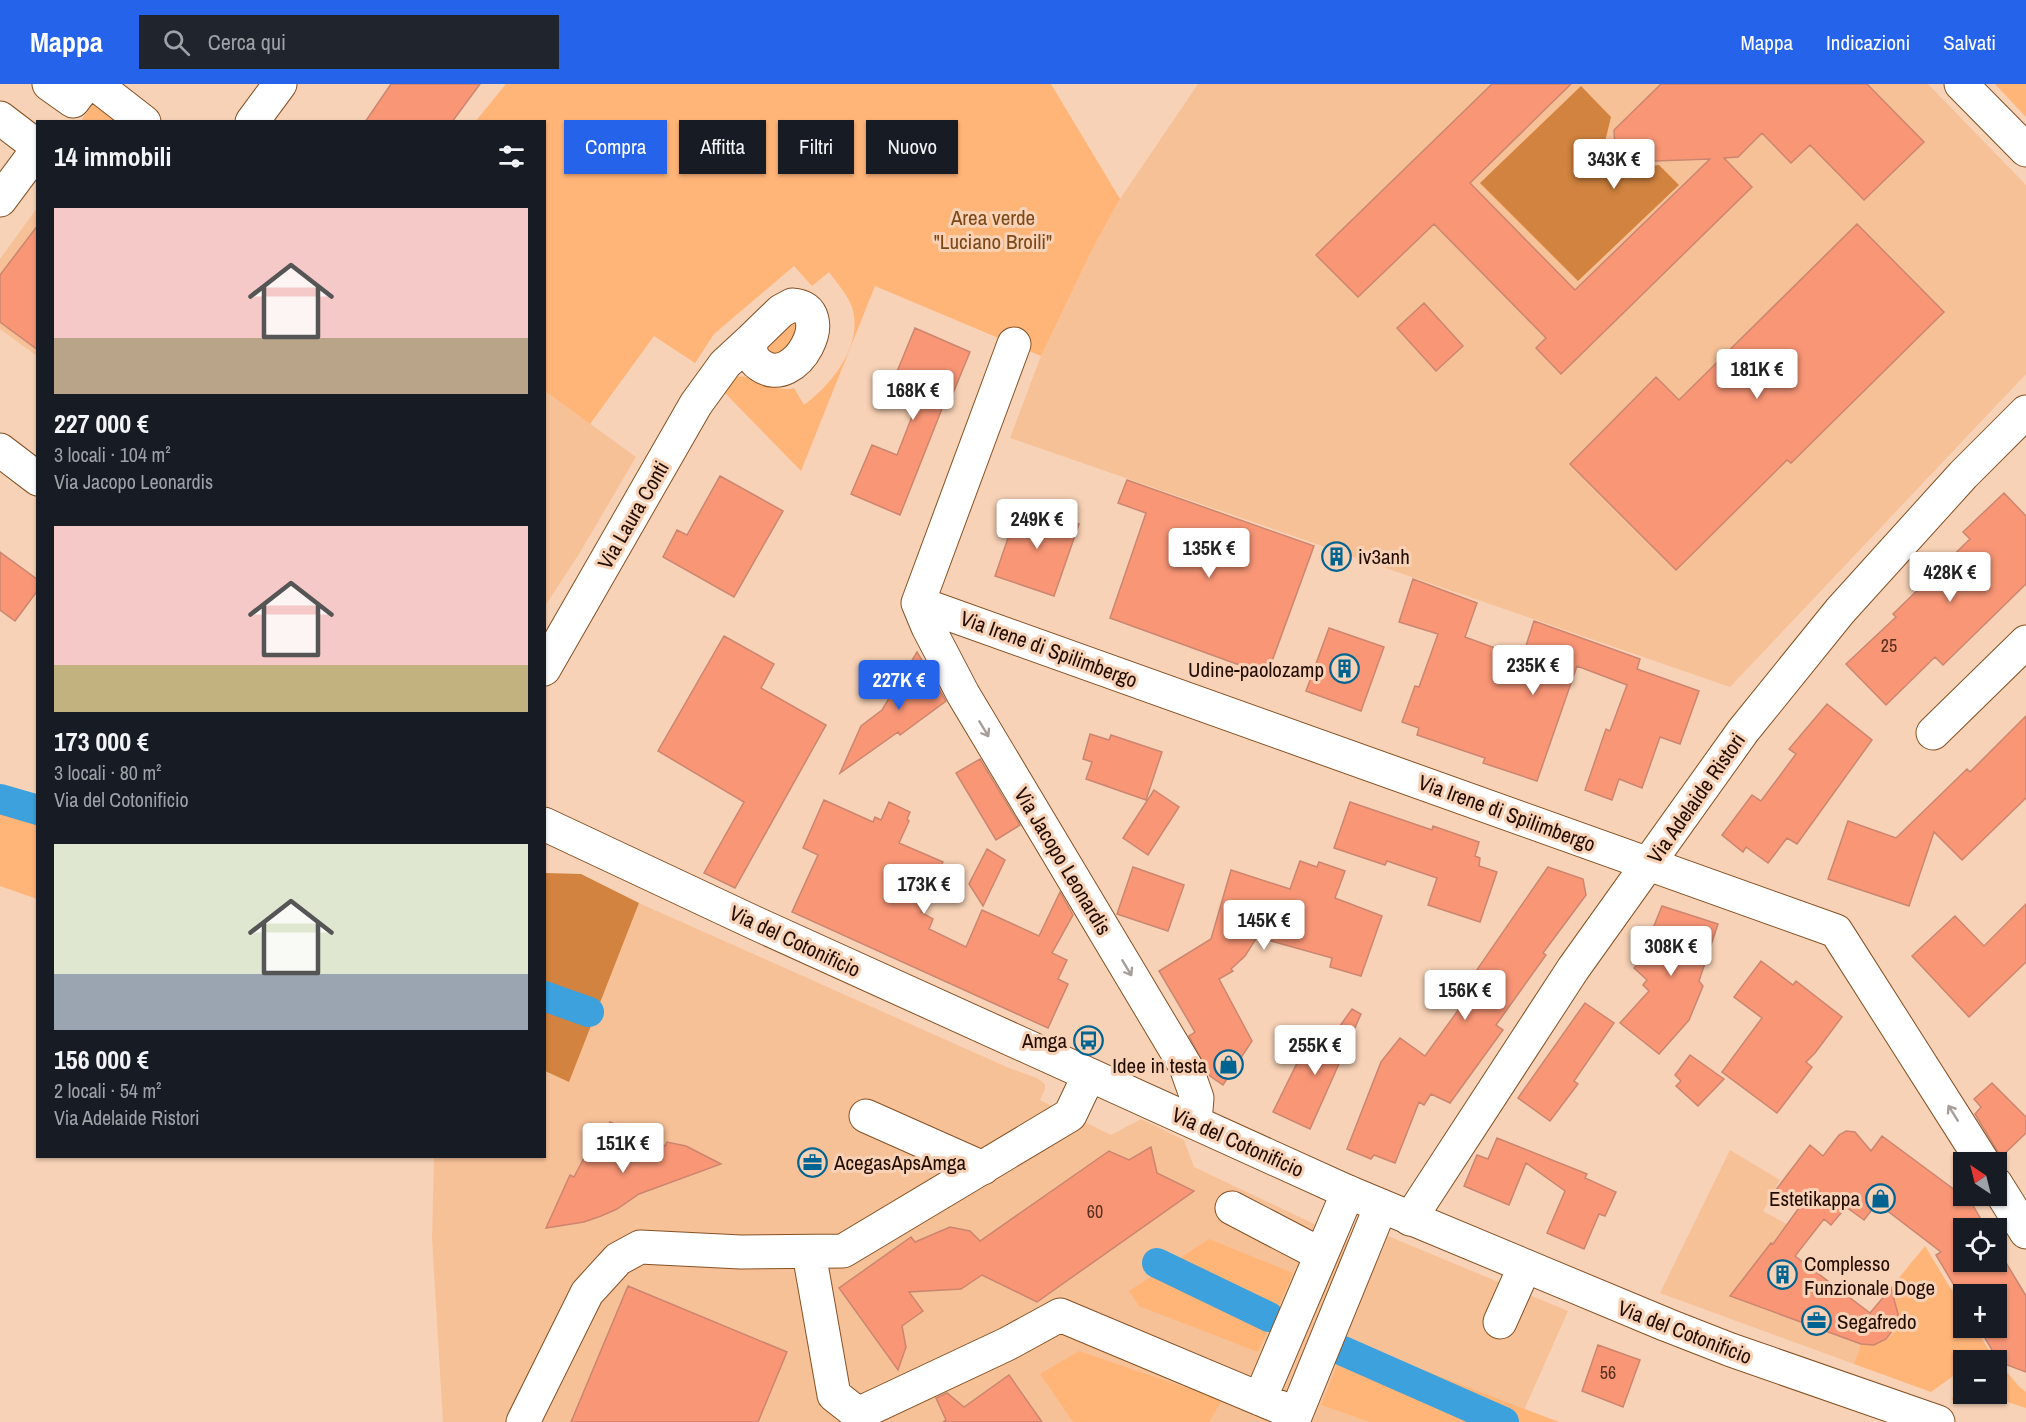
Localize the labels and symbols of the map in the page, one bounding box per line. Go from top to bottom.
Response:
pin: 343K € [1565,139,1663,190]
park label: Area verde "Luciano Broili" [934,203,1052,256]
pin: 181K € [1708,349,1806,400]
pin: 168K € [864,370,962,421]
street label: Via Laura Conti [590,456,676,574]
pin: 249K € [988,499,1086,550]
pin: 135K € [1160,528,1258,579]
building icon: iv3anh [1321,540,1353,572]
place label: iv3anh [1358,542,1410,571]
pin: 428K € [1901,552,1999,603]
street label: Via Irene di Spilimbergo [956,604,1142,694]
house number: 25 [1881,633,1897,658]
pin: 235K € [1484,645,1582,696]
building icon: Udine-paolozamp [1329,653,1361,685]
place label: Udine-paolozamp [1188,655,1324,684]
pin: 227K € [850,660,948,711]
one-way arrow [978,720,990,737]
street label: Via Adelaide Ristori [1640,727,1752,869]
street label: Via Irene di Spilimbergo [1414,768,1600,858]
street label: Via Jacopo Leonardis [1008,782,1118,940]
pin: 173K € [875,864,973,915]
street label: Via del Cotonificio [725,898,865,984]
pin: 145K € [1215,900,1313,951]
pin: 308K € [1622,926,1720,977]
one-way arrow [1122,959,1133,977]
pin: 156K € [1416,970,1514,1021]
bus stop icon: Amga [1072,1024,1104,1056]
pin: 255K € [1266,1025,1364,1076]
place label: Amga [1021,1026,1067,1055]
shop icon: Idee in testa [1212,1049,1244,1081]
place label: Idee in testa [1112,1051,1207,1080]
street label: Via del Cotonificio [1168,1100,1308,1184]
one-way arrow [1946,1105,1958,1122]
pin: 151K € [574,1123,672,1174]
office icon: AcegasApsAmga [797,1146,829,1178]
place label: AcegasApsAmga [833,1148,967,1177]
north arrow [1953,1152,2007,1206]
shop icon: Estetikappa [1865,1182,1897,1214]
place label: Estetikappa [1769,1184,1860,1213]
house number: 60 [1087,1199,1103,1224]
place label: Complesso Funzionale Doge [1804,1249,1935,1302]
building icon: Complesso Funzionale Doge [1767,1259,1799,1291]
street label: Via del Cotonificio [1614,1293,1756,1371]
office icon: Segafredo [1800,1305,1832,1337]
place label: Segafredo [1837,1307,1916,1336]
house number: 56 [1600,1360,1616,1385]

